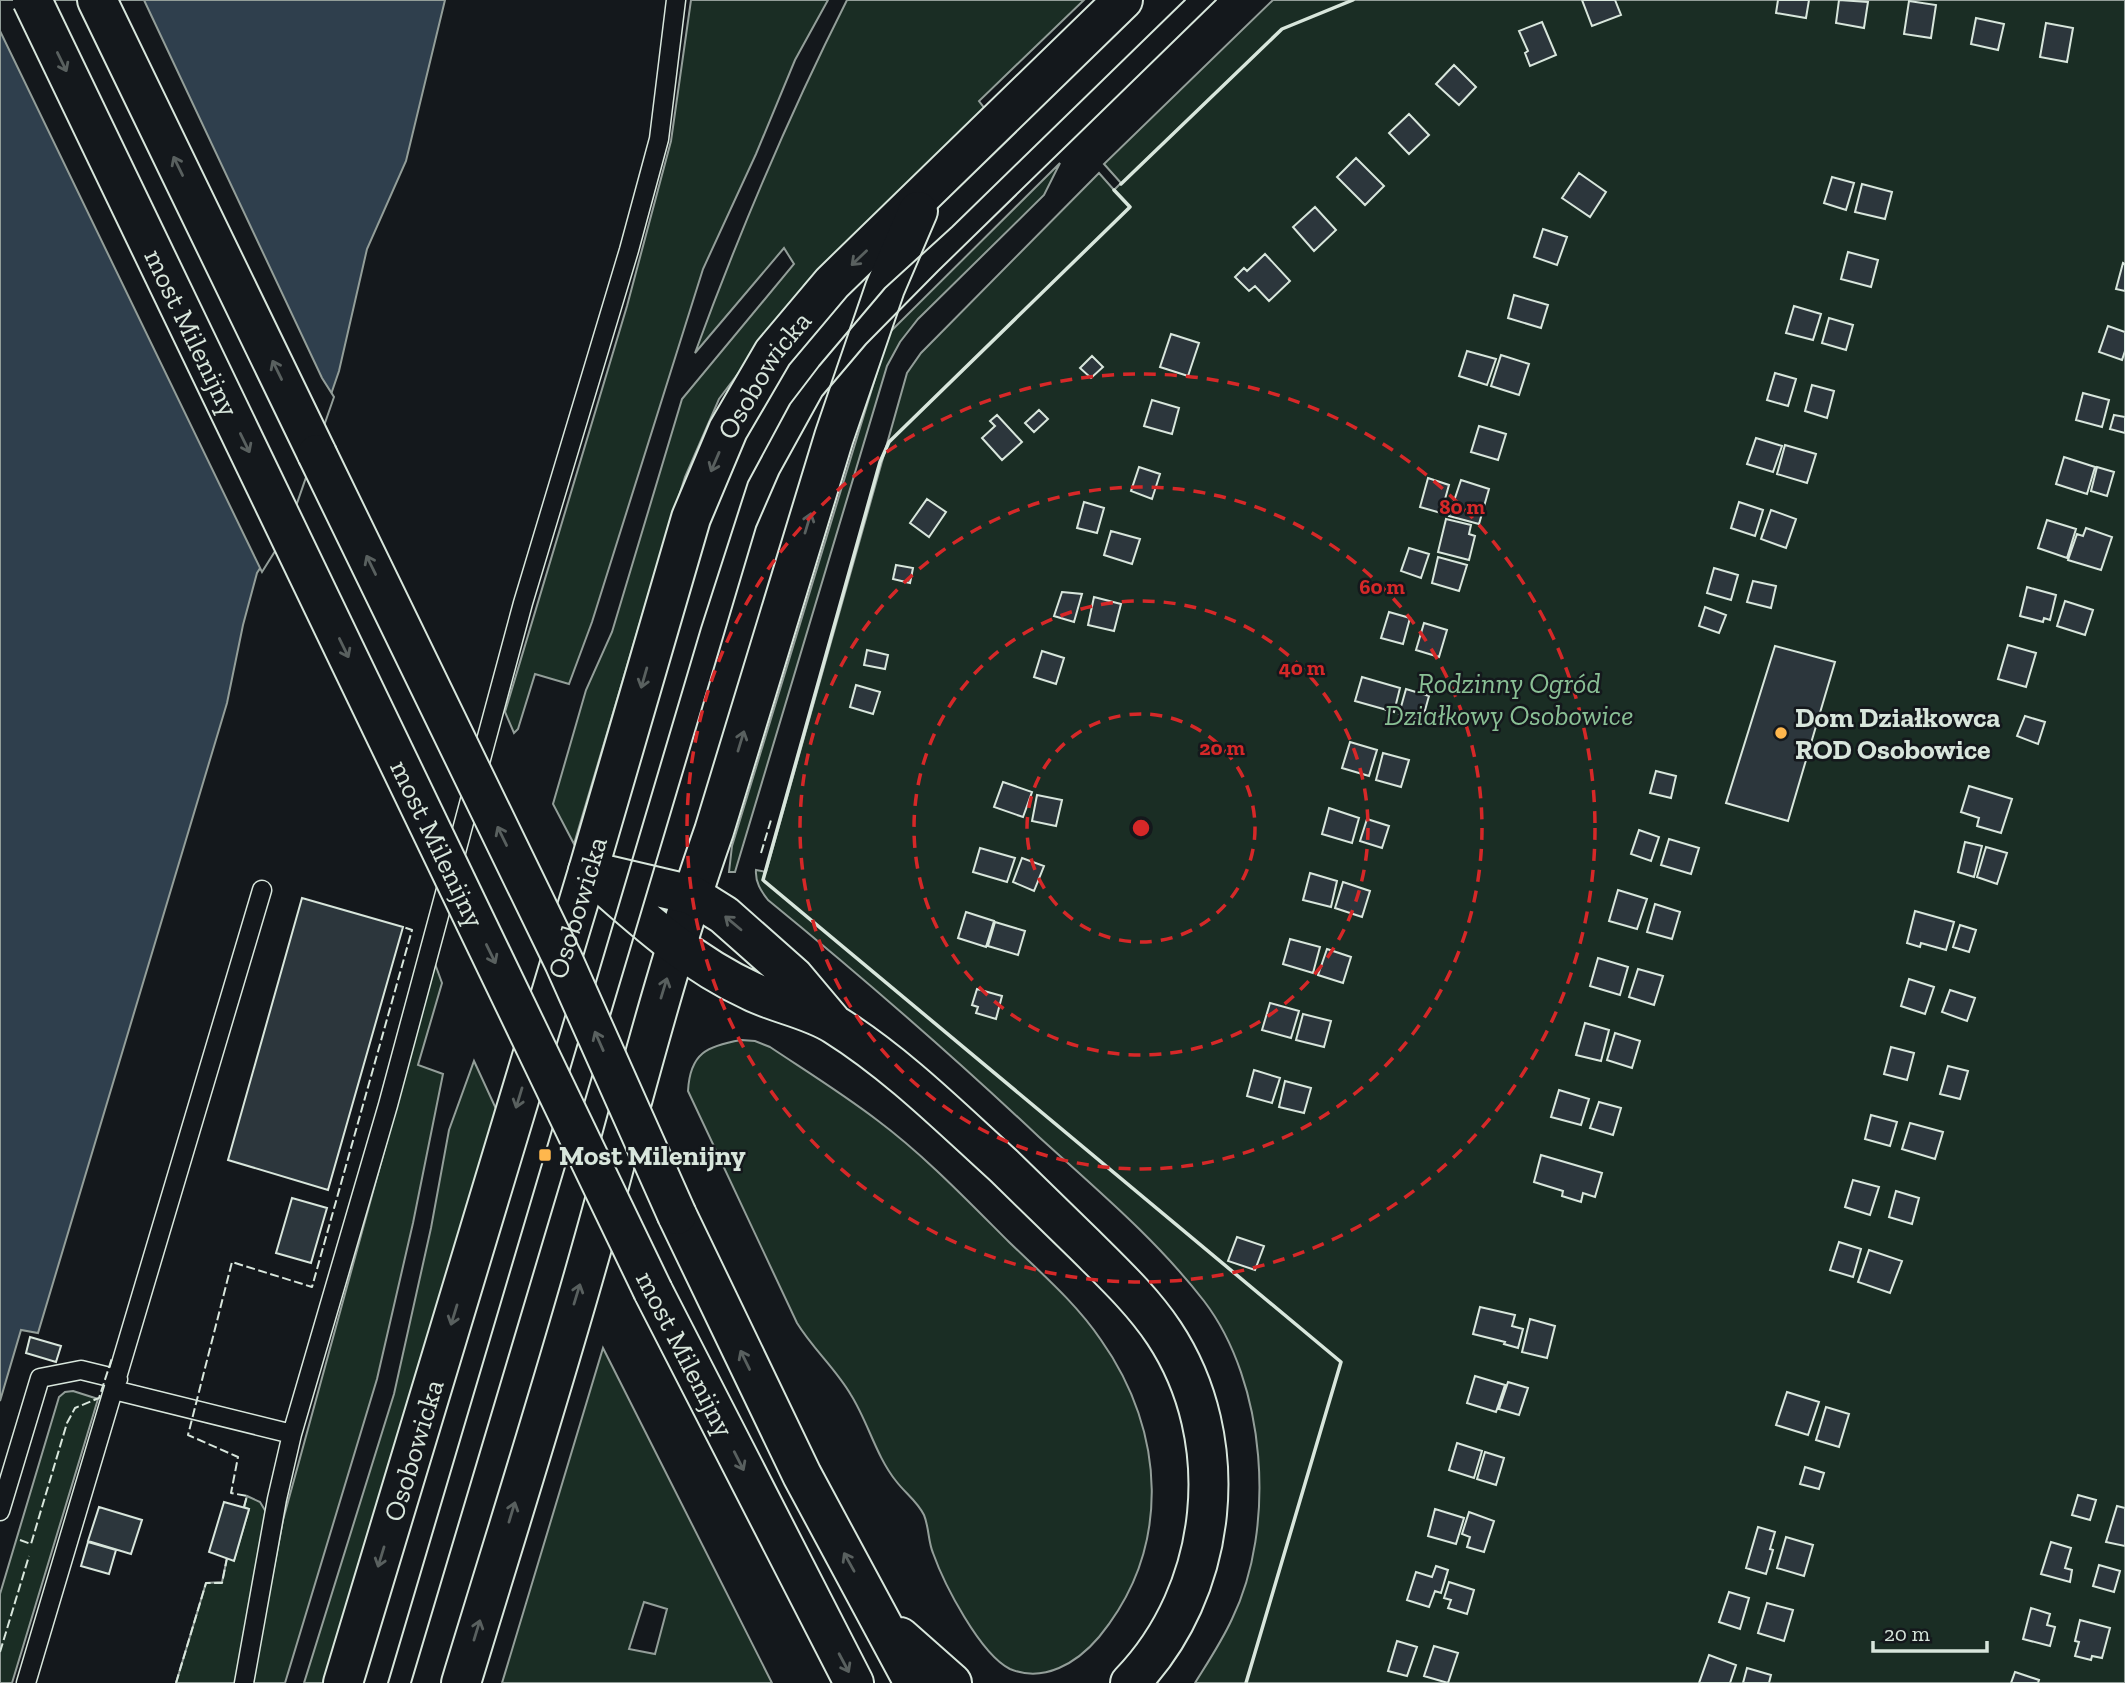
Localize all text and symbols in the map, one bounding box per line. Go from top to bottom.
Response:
one-way arrow [56,50,69,72]
one-way arrow [170,156,184,177]
street label: most Milenijny [138,244,246,422]
one-way arrow [850,249,867,266]
street label: Osobowicka [710,304,818,445]
one-way arrow [269,360,282,381]
one-way arrow [239,432,253,453]
one-way arrow [708,451,721,472]
text: 80 m [1439,494,1485,519]
one-way arrow [802,512,815,534]
one-way arrow [364,555,377,576]
text: 60 m [1359,574,1405,599]
one-way arrow [338,637,351,658]
text: 40 m [1279,655,1326,680]
one-way arrow [637,667,650,689]
park label: Rodzinny Ogród Działkowy Osobowice [1385,667,1633,732]
place label: Dom Działkowca ROD Osobowice [1795,701,2001,766]
marker: Dom Działkowca ROD Osobowice [1773,725,1789,741]
one-way arrow [736,730,749,752]
text: 20 m [1199,735,1245,760]
street label: most Milenijny [384,755,492,933]
centre of rings [1129,816,1153,840]
one-way arrow [495,826,509,847]
street label: Osobowicka [540,832,614,982]
one-way arrow [725,915,743,931]
one-way arrow [484,943,498,964]
one-way arrow [658,978,671,1000]
one-way arrow [592,1031,605,1053]
one-way arrow [512,1086,525,1108]
place label: Most Milenijny [559,1139,746,1172]
marker: Most Milenijny [537,1147,553,1163]
street label: most Milenijny [629,1266,741,1443]
one-way arrow [572,1283,585,1305]
one-way arrow [446,1304,459,1326]
one-way arrow [738,1350,752,1371]
street label: Osobowicka [376,1375,450,1525]
one-way arrow [733,1450,747,1471]
one-way arrow [507,1502,520,1524]
one-way arrow [373,1545,386,1567]
one-way arrow [842,1552,855,1573]
scale bar [1873,1610,1987,1654]
one-way arrow [472,1620,485,1642]
text: 20 m [1884,1621,1930,1646]
one-way arrow [837,1652,851,1673]

